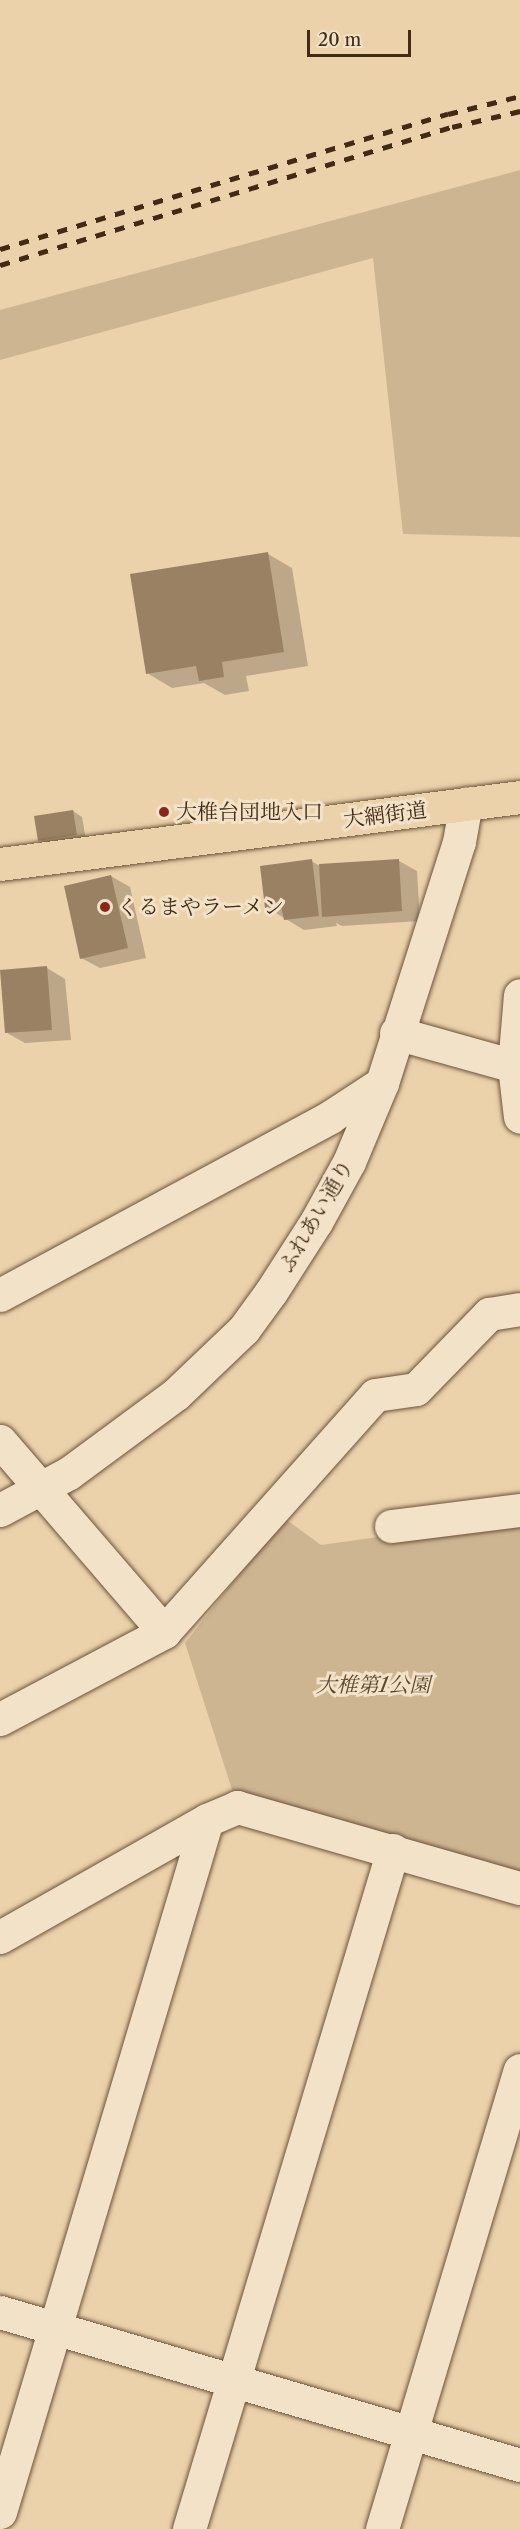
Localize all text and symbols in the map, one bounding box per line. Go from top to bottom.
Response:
scale bar [310,18,414,56]
text: 20 m [318,29,361,51]
street label: 大網街道 [342,797,428,833]
place label: 大椎台団地入口 [176,799,323,825]
marker: 大椎台団地入口 [157,805,171,819]
place label: くるまやラーメン [117,894,285,920]
marker: くるまやラーメン [98,900,112,914]
street label: ふれあい通り [274,1155,358,1277]
park label: 大椎第1公園 [316,1672,430,1698]

